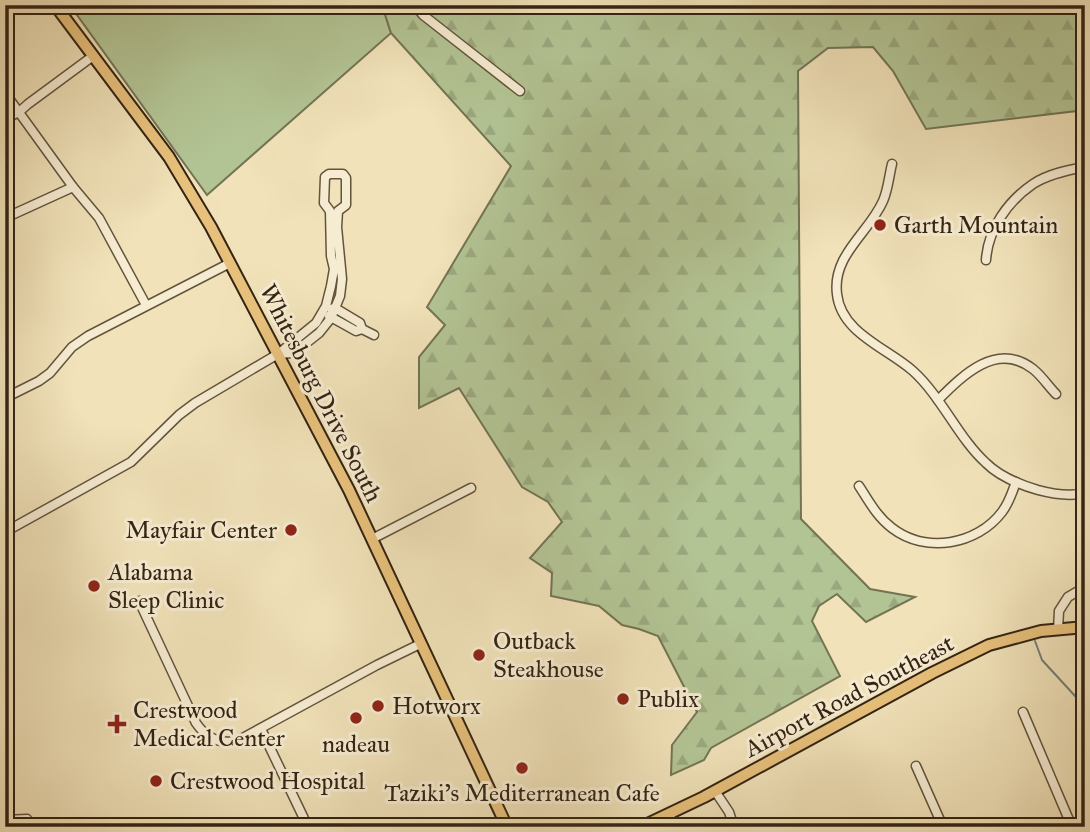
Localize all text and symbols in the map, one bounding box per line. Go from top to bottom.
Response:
place label: Garth Mountain [894,210,1058,240]
marker: Garth Mountain [872,217,888,233]
street label: Whitesburg Drive South [253,279,389,507]
place label: Mayfair Center [125,515,277,545]
marker: Mayfair Center [283,522,299,538]
place label: Alabama Sleep Clinic [107,557,224,615]
marker: Alabama Sleep Clinic [86,578,102,594]
place label: Outback Steakhouse [493,626,604,684]
street label: Airport Road Southeast [738,628,959,764]
marker: Outback Steakhouse [471,647,487,663]
place label: Publix [637,684,699,714]
place label: Hotworx [392,691,481,721]
marker: Publix [615,691,631,707]
place label: Crestwood Medical Center [133,695,285,753]
marker: Hotworx [370,698,386,714]
marker: nadeau [348,710,364,726]
marker: Crestwood Medical Center [107,714,127,734]
place label: nadeau [322,729,390,759]
marker: Taziki's Mediterranean Cafe [514,760,530,776]
place label: Crestwood Hospital [170,766,365,796]
marker: Crestwood Hospital [148,773,164,789]
place label: Taziki's Mediterranean Cafe [384,778,660,808]

